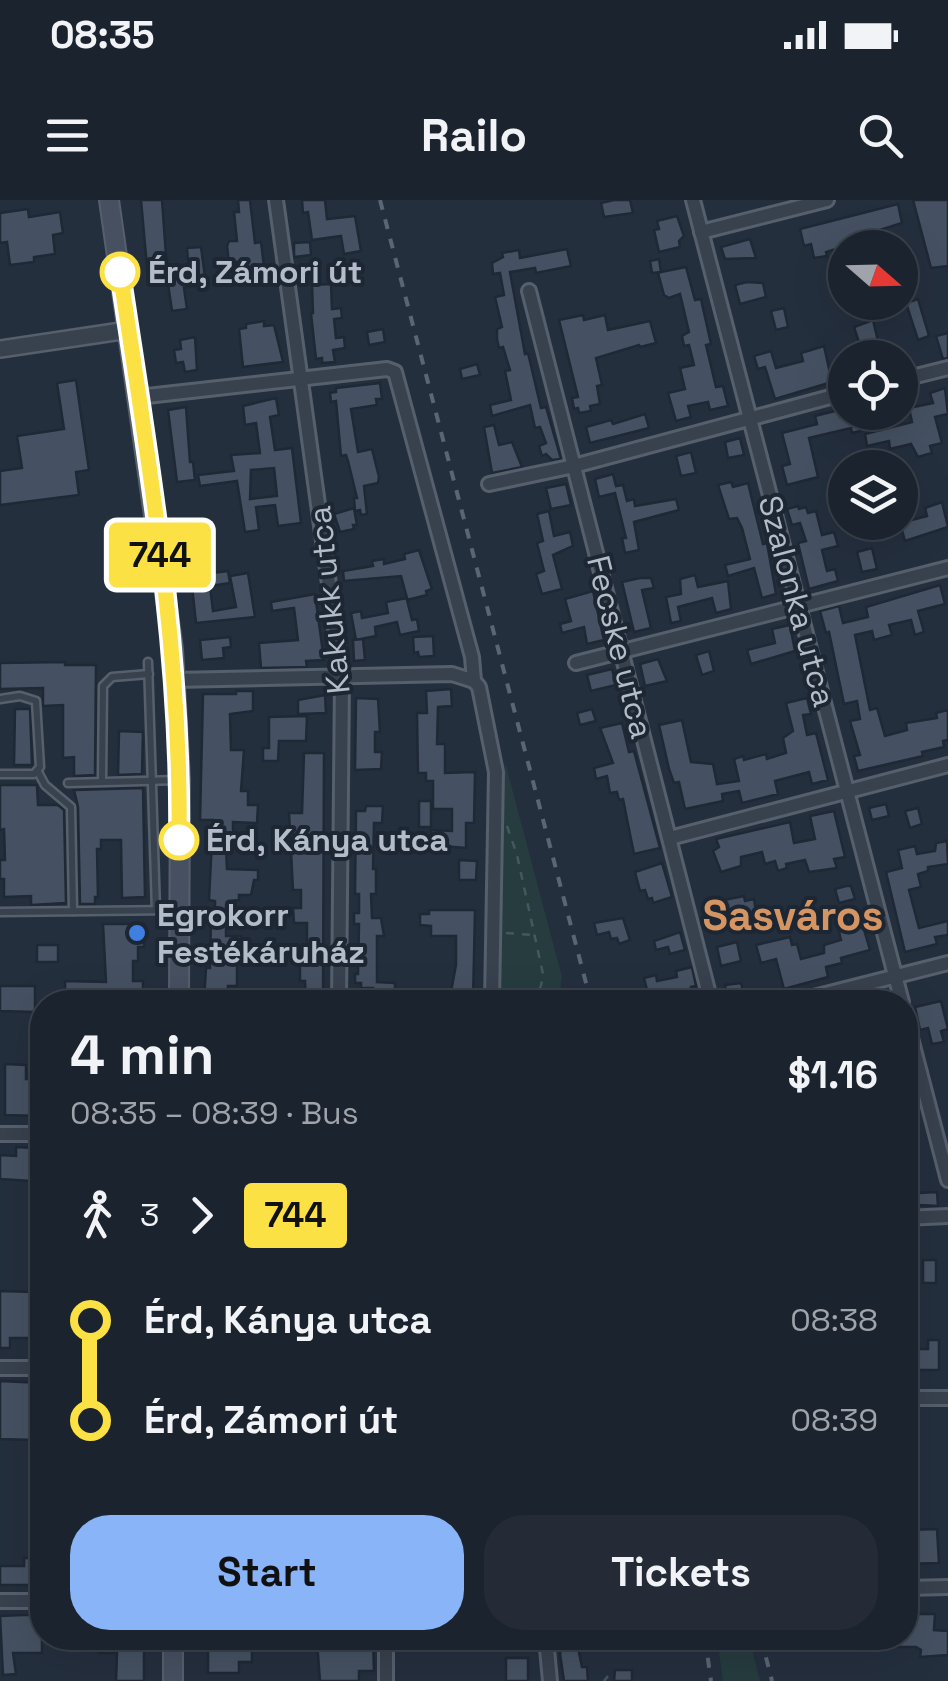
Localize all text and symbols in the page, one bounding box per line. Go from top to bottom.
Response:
text: 08:35 [50,11,155,59]
text: Railo [421,107,527,164]
icon: menu [40,108,95,163]
icon: search [853,108,908,163]
north arrow [828,230,918,320]
map controls [828,230,918,540]
place label: Érd, Zámori út [148,252,362,292]
marker: Érd, Zámori út [101,253,139,291]
button: locate [828,340,918,430]
button: layers [828,450,918,540]
street label: Szalonka utca [750,491,844,711]
street label: Kakukk utca [299,504,359,696]
line badge: 744 [102,522,218,588]
text: 744 [129,533,191,577]
street label: Fecske utca [578,552,662,742]
place label: Érd, Kánya utca [206,820,448,860]
marker: Érd, Kánya utca [160,821,198,859]
district label: Sasváros [702,889,884,942]
place label: Egrokorr Festékáruház [157,895,365,972]
marker: Egrokorr Festékáruház [126,922,148,944]
text: 4 min [70,1020,214,1090]
text: $1.16 [788,1051,878,1099]
text: 08:35 – 08:39 · Bus [70,1093,359,1133]
icon: walk [70,1188,125,1243]
icon: forward [174,1188,229,1243]
text: 744 [264,1193,327,1237]
text: 3 [140,1195,159,1235]
text: Érd, Kánya utca [144,1296,432,1344]
text: 08:38 [790,1300,878,1340]
text: Érd, Zámori út [144,1396,398,1444]
text: 08:39 [791,1400,878,1440]
button: Start [70,1515,464,1630]
button: Tickets [484,1515,878,1630]

